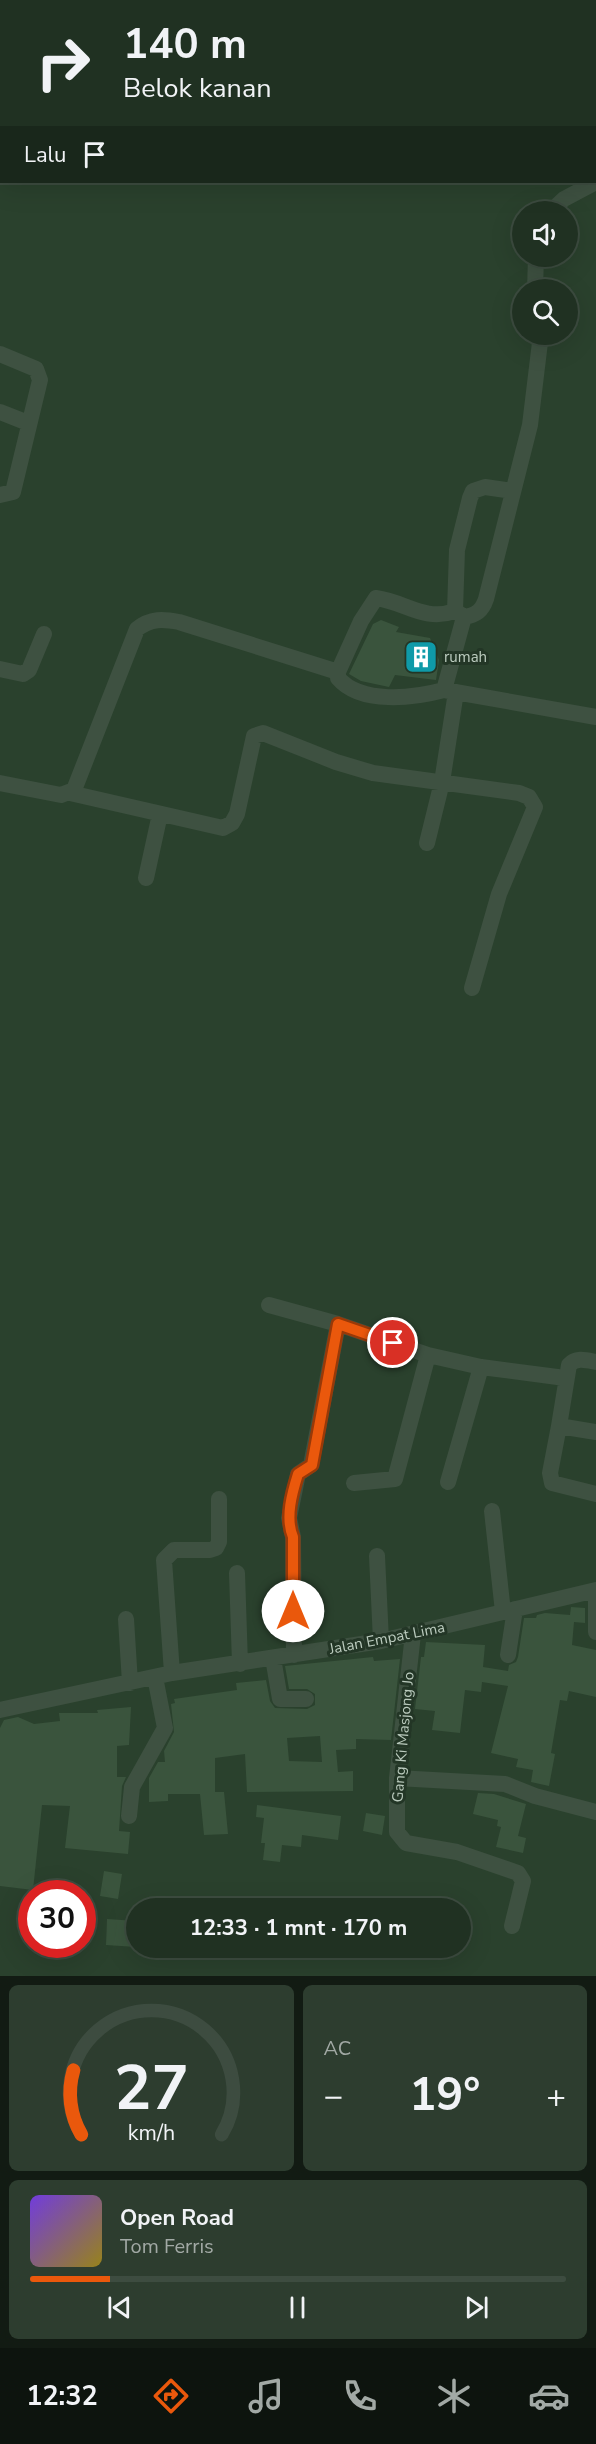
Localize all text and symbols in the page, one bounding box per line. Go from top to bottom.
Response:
text: 140 m [123,16,247,73]
icon: right [24,24,102,102]
text: Belok kanan [123,70,272,107]
icon: arrive [78,138,111,171]
text: Lalu [24,140,66,170]
map controls [512,201,578,345]
button: sound [512,201,578,267]
button: search [512,279,578,345]
building icon: rumah [403,639,439,675]
place label: rumah [444,647,487,667]
pin [367,1317,418,1368]
icon: arrive [376,1326,409,1359]
position arrow [261,1579,325,1643]
street label: Jalan Empat Lima [326,1617,447,1659]
street label: Gang Ki Masjong Jo [387,1671,419,1803]
speed limit sign: 30 [18,1880,96,1958]
text: 12:33 · 1 mnt · 170 m [190,1913,407,1943]
text: AC [324,2035,351,2062]
text: 27 [114,2046,189,2131]
text: 19° [409,2065,480,2126]
text: − [324,2074,343,2119]
text: + [546,2074,566,2119]
text: km/h [128,2118,175,2148]
text: Open Road [120,2203,234,2233]
text: Tom Ferris [120,2233,214,2260]
icon: previous [103,2291,136,2324]
icon: pause [281,2291,314,2324]
icon: next [460,2291,493,2324]
icon: directions [150,2375,192,2417]
icon: music [245,2375,287,2417]
icon: phone [339,2375,381,2417]
icon: climate [433,2375,475,2417]
icon: car [528,2375,570,2417]
text: 12:32 [26,2378,98,2415]

